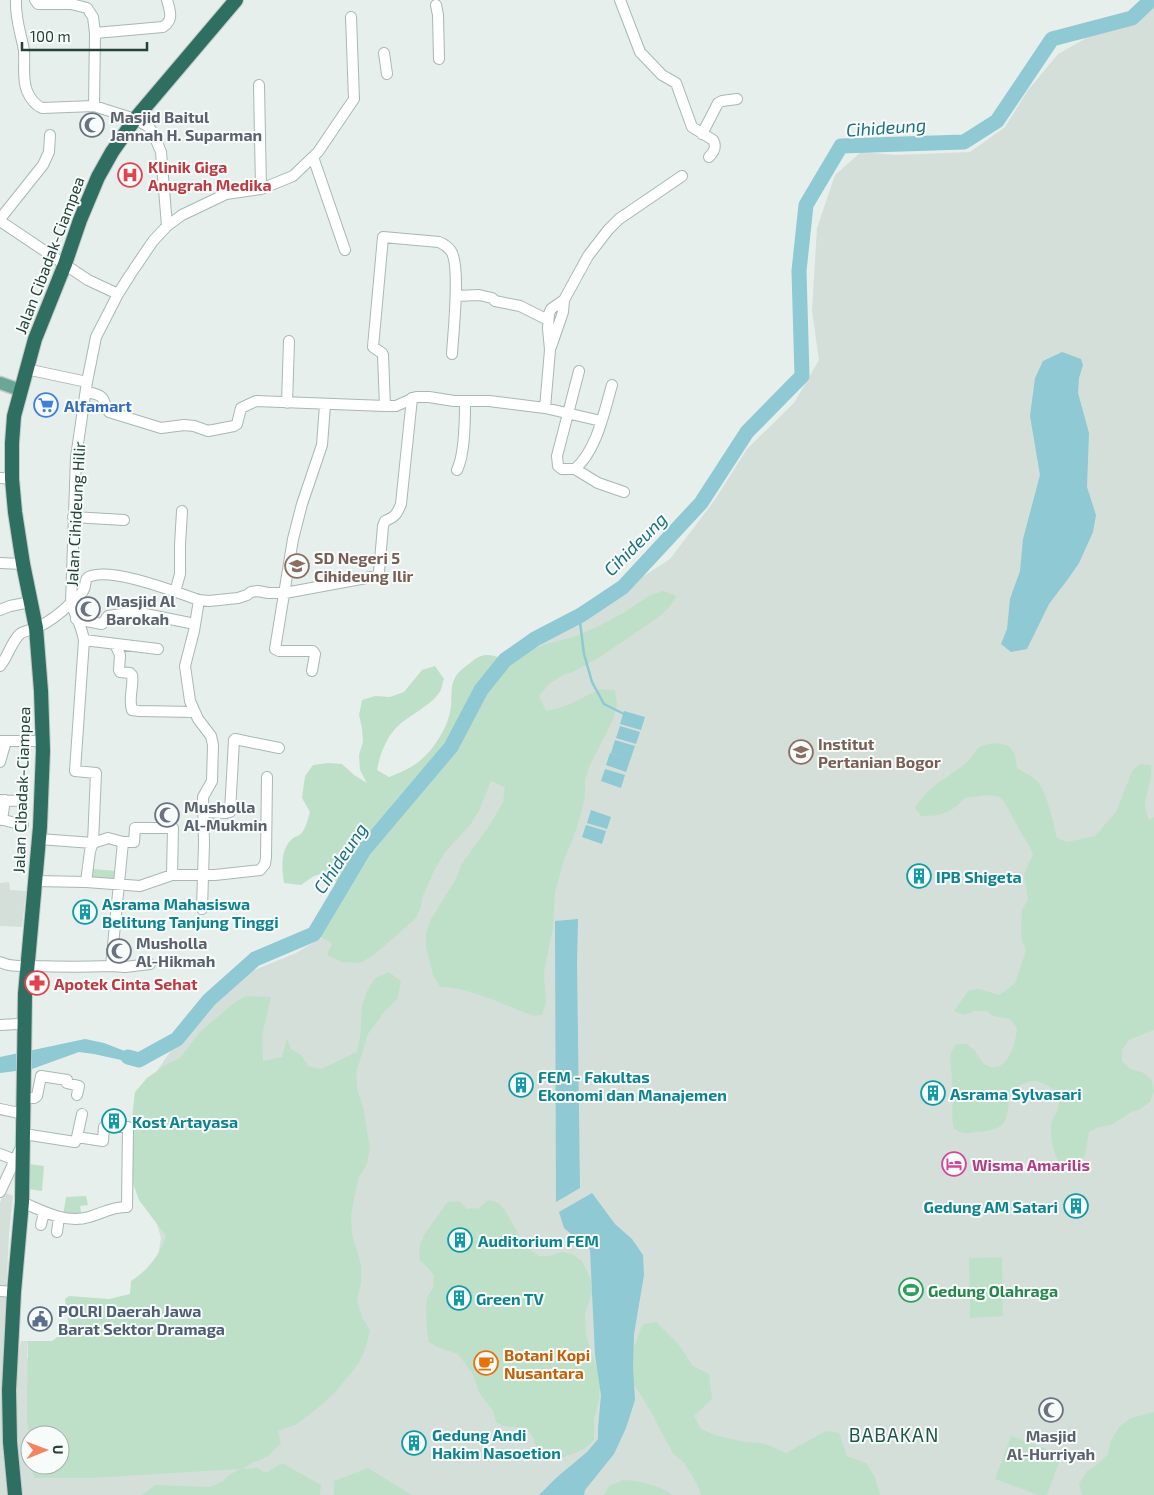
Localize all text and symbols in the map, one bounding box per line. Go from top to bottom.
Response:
scale bar [22,20,148,52]
text: 100 m [30,27,71,45]
place label: Masjid Baitul Jannah H. Suparman [110,107,262,144]
mosque icon: Masjid Baitul Jannah H. Suparman [79,112,105,138]
water label: Cihideung [845,113,927,141]
place label: Klinik Giga Anugrah Medika [148,157,272,194]
hospital icon: Klinik Giga Anugrah Medika [117,162,143,188]
street label: Jalan Cibadak-Ciampea [10,174,88,336]
supermarket icon: Alfamart [33,392,59,418]
place label: Alfamart [64,396,132,415]
street label: Jalan Cihideung Hilir [62,440,88,587]
water label: Cihideung [599,508,671,580]
place label: SD Negeri 5 Cihideung Ilir [314,548,414,585]
school or university icon: SD Negeri 5 Cihideung Ilir [284,553,310,579]
place label: Masjid Al Barokah [106,591,176,628]
mosque icon: Masjid Al Barokah [75,596,101,622]
street label: Jalan Cibadak-Ciampea [9,706,33,874]
place label: Institut Pertanian Bogor [818,734,941,771]
school or university icon: Institut Pertanian Bogor [788,739,814,765]
place label: Musholla Al-Mukmin [184,797,267,834]
mosque icon: Musholla Al-Mukmin [154,802,180,828]
water label: Cihideung [308,819,372,897]
building icon: IPB Shigeta [906,863,932,889]
place label: IPB Shigeta [936,867,1022,886]
place label: Asrama Mahasiswa Belitung Tanjung Tinggi [102,894,279,931]
building icon: Asrama Mahasiswa Belitung Tanjung Tinggi [72,899,98,925]
place label: Musholla Al-Hikmah [136,933,215,970]
mosque icon: Musholla Al-Hikmah [106,938,132,964]
pharmacy icon: Apotek Cinta Sehat [24,970,50,996]
place label: Apotek Cinta Sehat [54,974,198,993]
place label: FEM - Fakultas Ekonomi dan Manajemen [538,1067,727,1104]
building icon: FEM - Fakultas Ekonomi dan Manajemen [508,1072,534,1098]
building icon: Asrama Sylvasari [920,1080,946,1106]
place label: Asrama Sylvasari [950,1084,1082,1104]
building icon: Kost Artayasa [101,1108,127,1134]
place label: Kost Artayasa [132,1112,238,1132]
hotel icon: Wisma Amarilis [941,1151,967,1177]
place label: Wisma Amarilis [972,1155,1090,1174]
building icon: Gedung AM Satari [1063,1193,1089,1219]
place label: Gedung AM Satari [924,1197,1058,1216]
building icon: Auditorium FEM [447,1227,473,1253]
place label: Auditorium FEM [478,1231,599,1250]
sports icon: Gedung Olahraga [898,1277,924,1303]
place label: Gedung Olahraga [928,1281,1058,1300]
building icon: Green TV [446,1285,472,1311]
place label: Green TV [476,1289,544,1308]
place label: POLRI Daerah Jawa Barat Sektor Dramaga [58,1301,225,1338]
public building icon: POLRI Daerah Jawa Barat Sektor Dramaga [27,1306,53,1332]
place label: Botani Kopi Nusantara [504,1345,590,1382]
cafe icon: Botani Kopi Nusantara [473,1350,499,1376]
mosque icon: Masjid Al-Hurriyah [1038,1397,1064,1423]
district label: BABAKAN [849,1423,939,1446]
north arrow [20,1425,70,1475]
place label: Gedung Andi Hakim Nasoetion [432,1425,561,1462]
place label: Masjid Al-Hurriyah [1007,1426,1095,1464]
building icon: Gedung Andi Hakim Nasoetion [401,1430,427,1456]
text: U [50,1445,67,1455]

